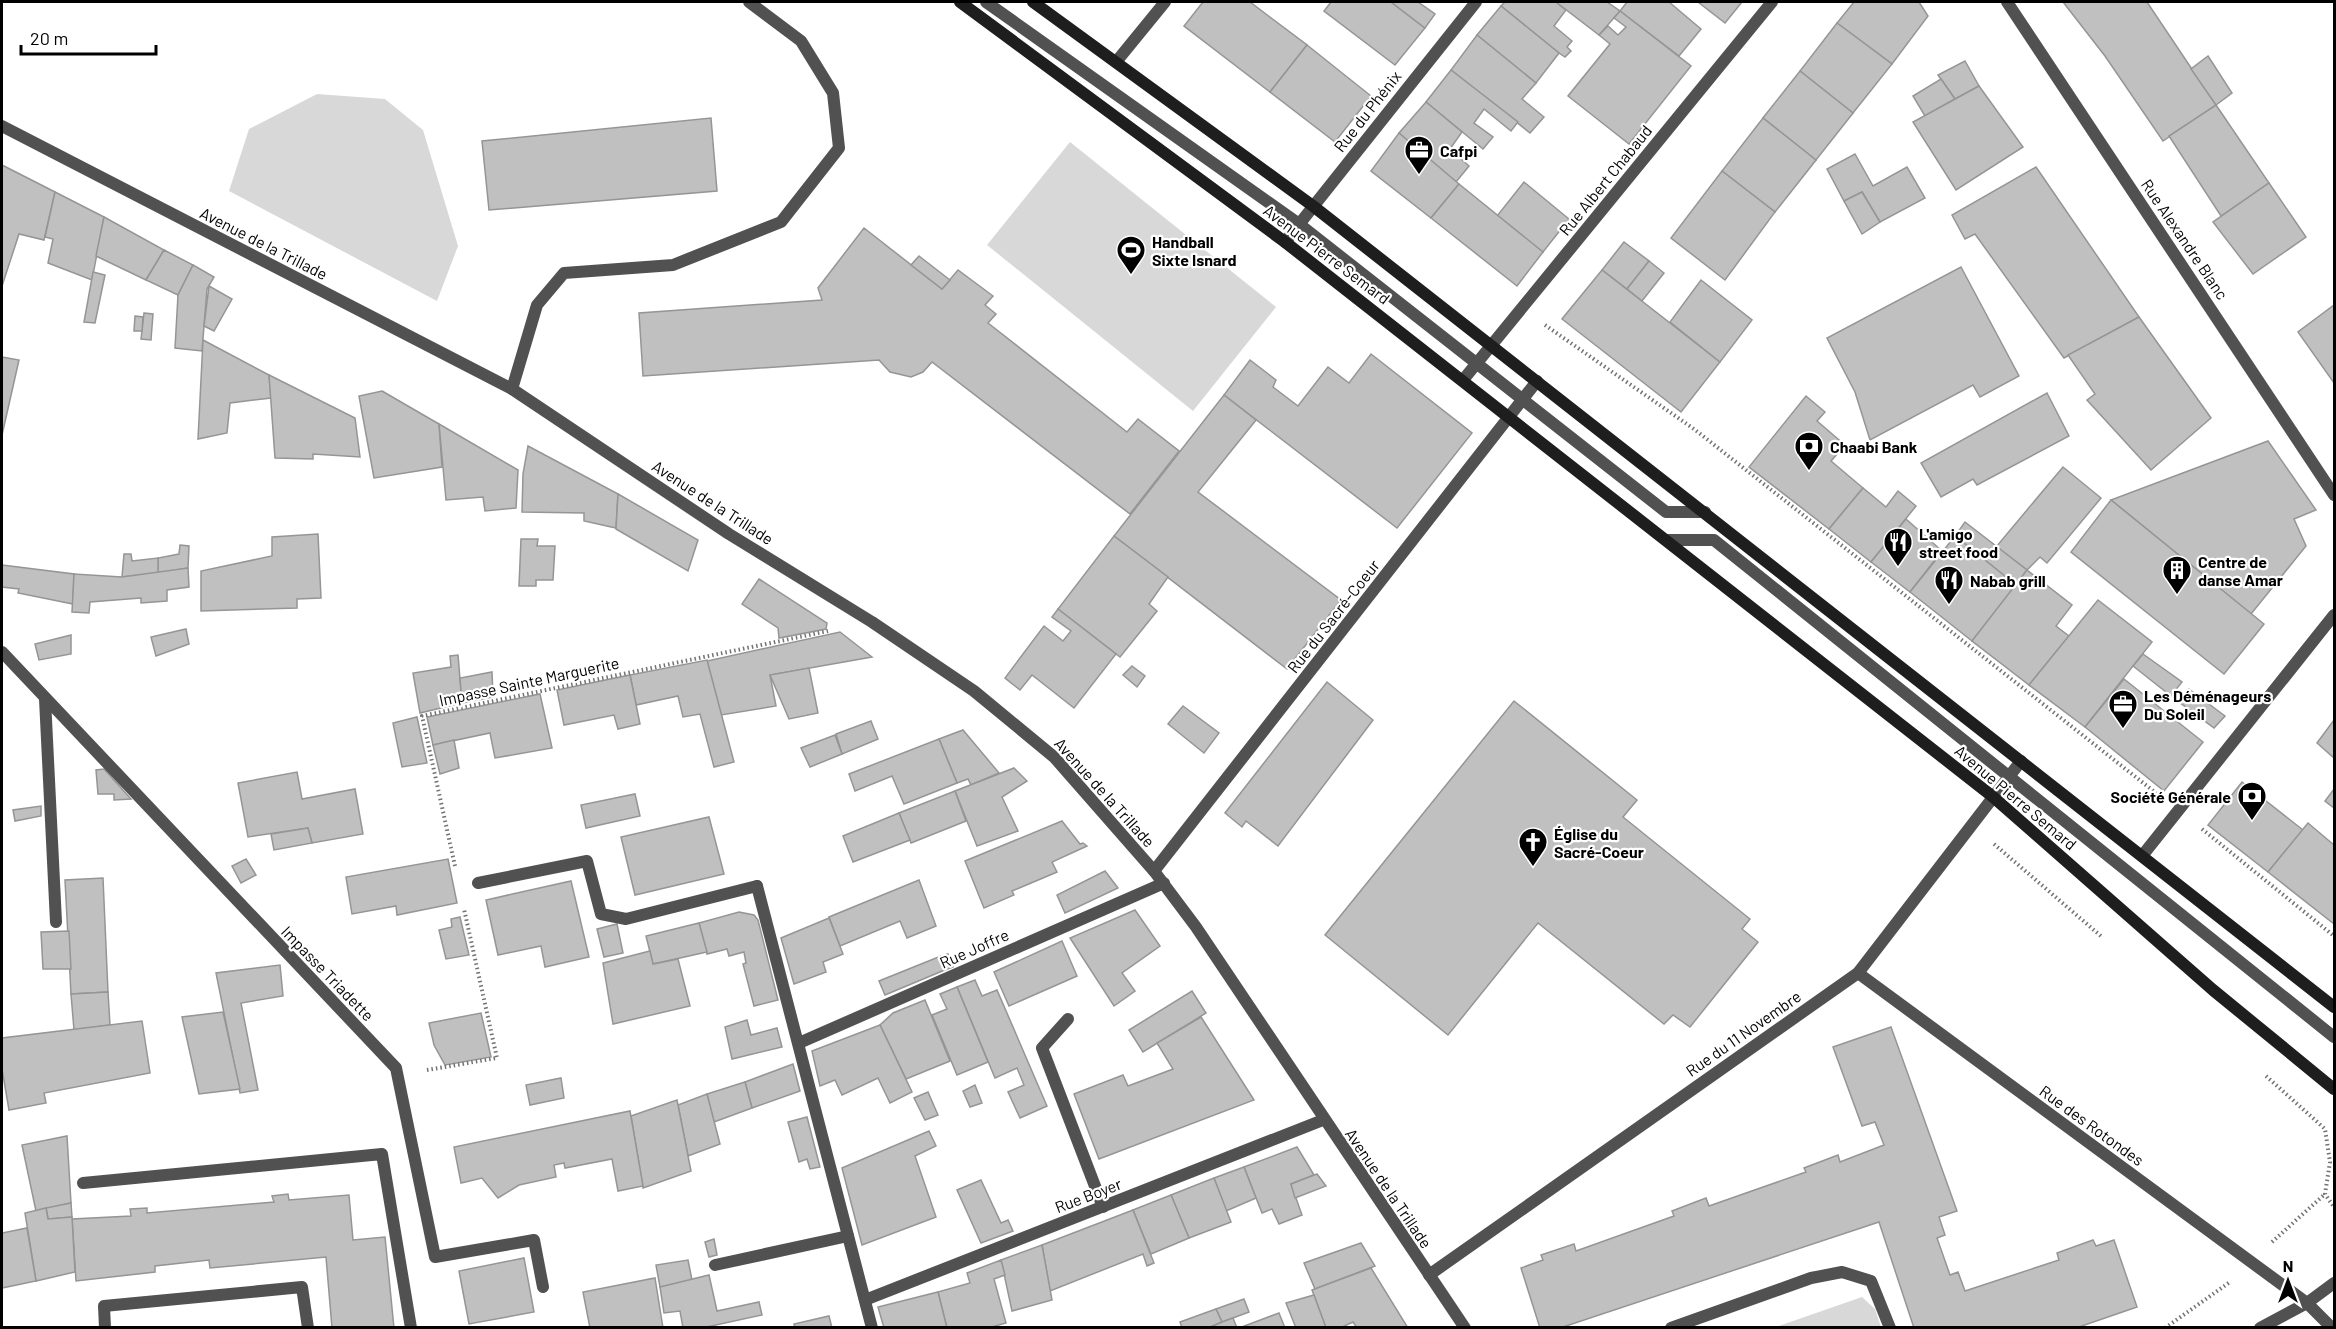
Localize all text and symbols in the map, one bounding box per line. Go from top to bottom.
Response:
scale bar [21,18,156,56]
text: 20 m [30,27,68,49]
street label: Rue du Phénix [1330,66,1405,155]
street label: Rue Albert Chabaud [1555,121,1655,239]
office icon: Cafpi [1403,134,1435,176]
place label: Cafpi [1440,141,1477,160]
street label: Rue Alexandre Blanc [2138,175,2232,303]
street label: Avenue Pierre Semard [1260,200,1394,308]
street label: Avenue de la Trillade [197,203,331,283]
place label: Handball Sixte Isnard [1152,232,1237,269]
sports icon: Handball Sixte Isnard [1115,234,1147,276]
bank icon: Chaabi Bank [1793,430,1825,472]
place label: Chaabi Bank [1830,437,1918,456]
street label: Avenue de la Trillade [649,456,777,548]
place label: L'amigo street food [1919,524,1998,561]
restaurant icon: L'amigo street food [1882,526,1914,568]
place label: Centre de danse Amar [2198,552,2283,589]
building icon: Centre de danse Amar [2161,554,2193,596]
street label: Rue du Sacré-Coeur [1283,556,1383,676]
restaurant icon: Nabab grill [1933,564,1965,606]
place label: Nabab grill [1970,571,2046,590]
street label: Impasse Sainte Marguerite [437,653,621,709]
place label: Les Déménageurs Du Soleil [2144,686,2271,723]
office icon: Les Déménageurs Du Soleil [2107,688,2139,730]
street label: Avenue de la Trillade [1051,733,1159,851]
street label: Avenue Pierre Semard [1951,740,2081,854]
bank icon: Société Générale [2236,780,2268,822]
place label: Société Générale [2111,787,2231,806]
place label: Église du Sacré-Coeur [1554,824,1644,861]
church icon: Église du Sacré-Coeur [1517,826,1549,868]
street label: Impasse Triadette [278,922,378,1024]
street label: Rue Joffre [937,924,1011,972]
street label: Rue du 11 Novembre [1682,986,1804,1080]
street label: Rue des Rotondes [2036,1081,2148,1169]
street label: Avenue de la Trillade [1342,1124,1436,1252]
street label: Rue Boyer [1052,1174,1124,1216]
north arrow [2258,1251,2318,1311]
text: N [2283,1256,2293,1275]

